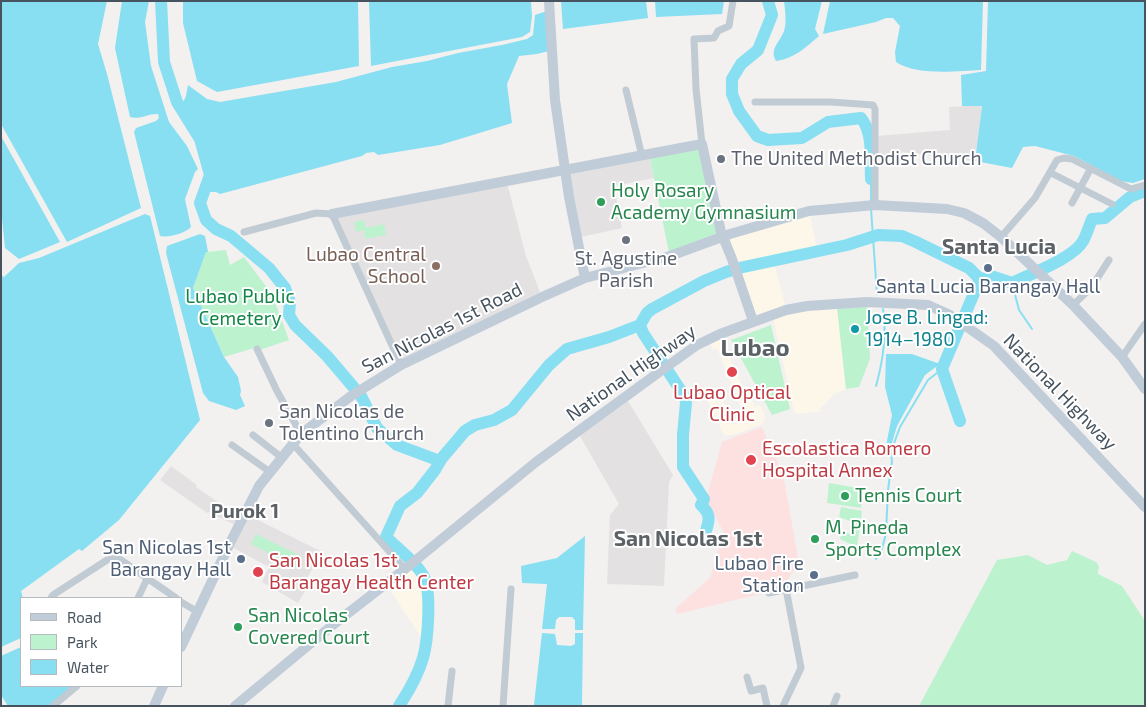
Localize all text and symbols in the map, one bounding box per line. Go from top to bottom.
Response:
place label: The United Methodist Church [731,148,982,170]
marker: The United Methodist Church [715,153,727,165]
place label: Holy Rosary Academy Gymnasium [611,180,796,224]
marker: Holy Rosary Academy Gymnasium [595,196,607,208]
marker: St. Agustine Parish [620,234,632,246]
district label: Santa Lucia [942,234,1056,260]
place label: Lubao Central School [306,244,426,288]
place label: St. Agustine Parish [575,248,677,292]
marker: Lubao Central School [430,260,442,272]
marker: Santa Lucia Barangay Hall [982,262,994,274]
place label: Santa Lucia Barangay Hall [876,276,1100,298]
street label: San Nicolas 1st Road [358,278,526,378]
park label: Lubao Public Cemetery [185,286,295,330]
place label: Jose B. Lingad: 1914–1980 [865,307,989,351]
street label: National Highway [562,320,700,426]
marker: Jose B. Lingad: 1914–1980 [849,323,861,335]
street label: National Highway [999,329,1121,455]
district label: Lubao [720,334,790,362]
marker: Lubao Optical Clinic [725,365,739,379]
place label: Lubao Optical Clinic [673,382,791,426]
place label: San Nicolas de Tolentino Church [279,401,424,445]
marker: San Nicolas de Tolentino Church [263,417,275,429]
place label: Escolastica Romero Hospital Annex [762,438,931,482]
marker: Escolastica Romero Hospital Annex [744,453,758,467]
place label: Tennis Court [855,485,962,507]
marker: Tennis Court [839,490,851,502]
district label: Purok 1 [211,499,279,523]
place label: M. Pineda Sports Complex [825,517,961,561]
district label: San Nicolas 1st [614,526,762,552]
marker: M. Pineda Sports Complex [809,533,821,545]
place label: San Nicolas 1st Barangay Hall [102,537,231,581]
place label: San Nicolas 1st Barangay Health Center [269,550,474,594]
marker: San Nicolas 1st Barangay Hall [235,553,247,565]
place label: Lubao Fire Station [715,553,804,597]
marker: San Nicolas 1st Barangay Health Center [251,565,265,579]
marker: Lubao Fire Station [808,569,820,581]
legend [20,597,182,687]
place label: San Nicolas Covered Court [248,605,370,649]
text: Road [67,608,102,626]
marker: San Nicolas Covered Court [232,621,244,633]
text: Park [67,633,98,651]
text: Water [67,658,109,676]

